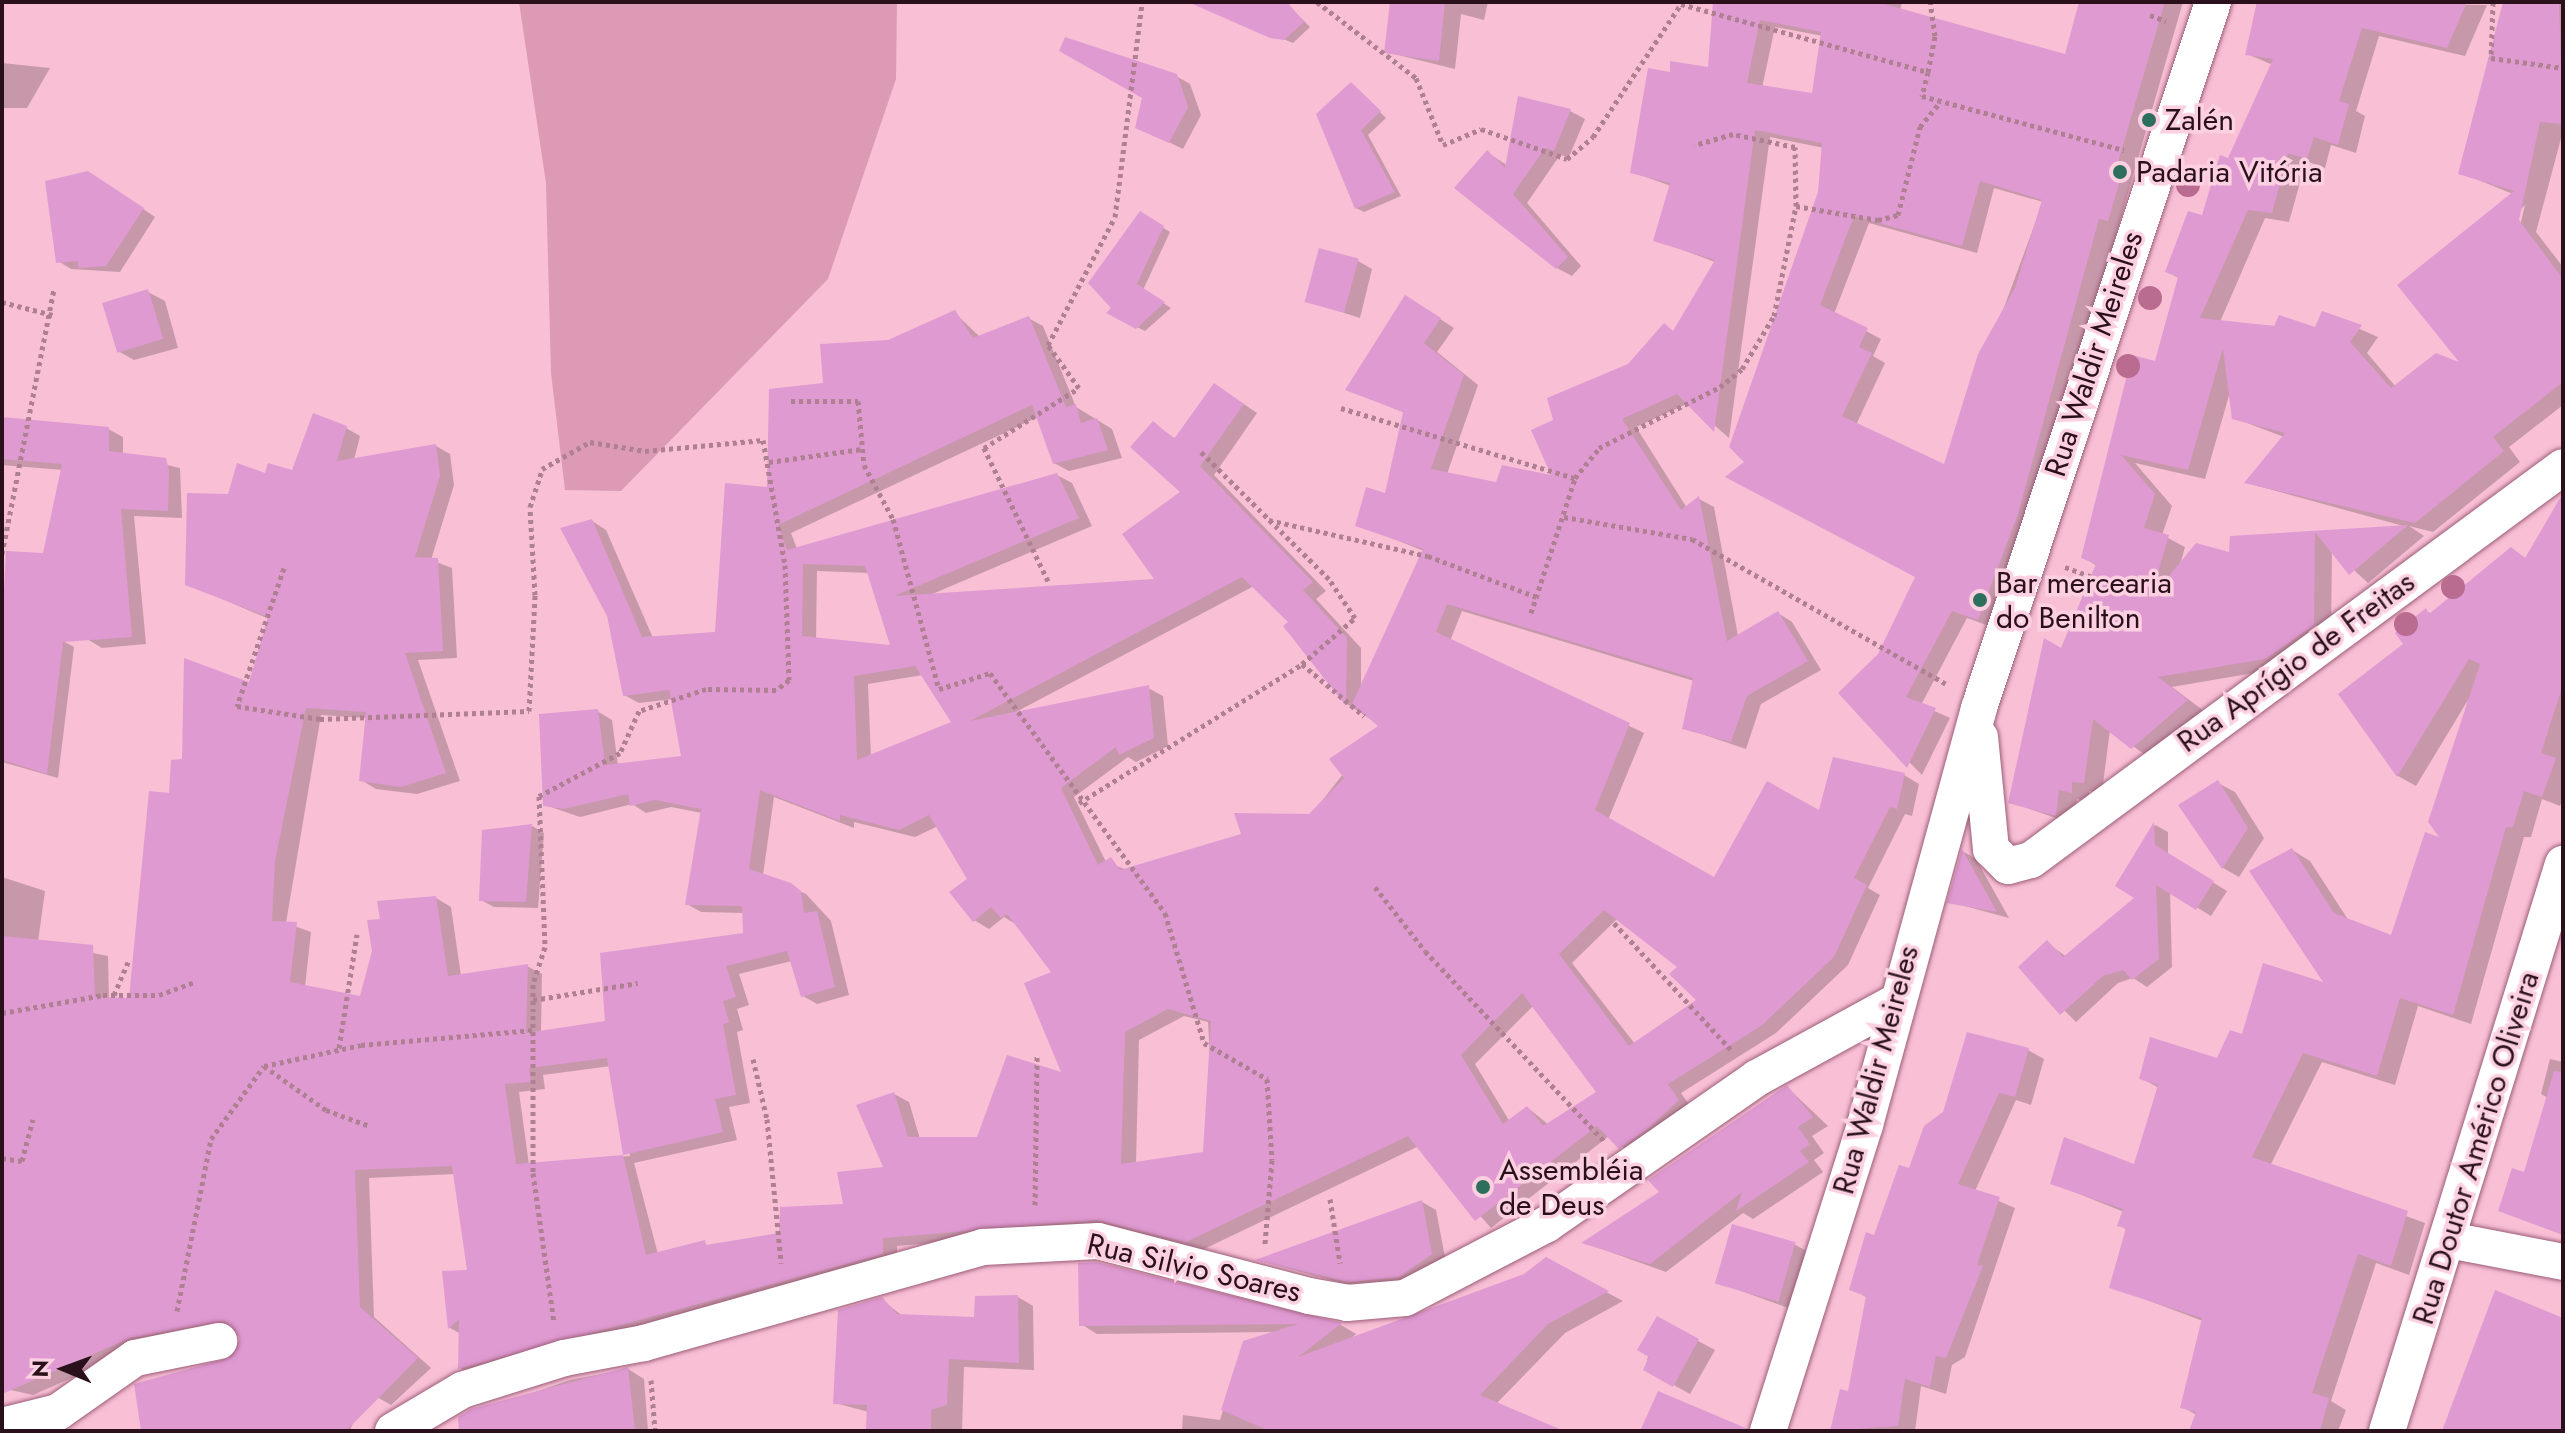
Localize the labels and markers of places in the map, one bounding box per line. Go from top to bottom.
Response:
place label: Zalén [2165,102,2234,138]
marker: Zalén [2140,111,2158,129]
place label: Padaria Vitória [2136,154,2323,190]
marker: Padaria Vitória [2111,163,2129,181]
place label: Bar mercearia do Benilton [1996,565,2172,636]
marker: Bar mercearia do Benilton [1971,591,1989,609]
place label: Assembléia de Deus [1499,1152,1644,1222]
marker: Assembléia de Deus [1474,1178,1492,1196]

